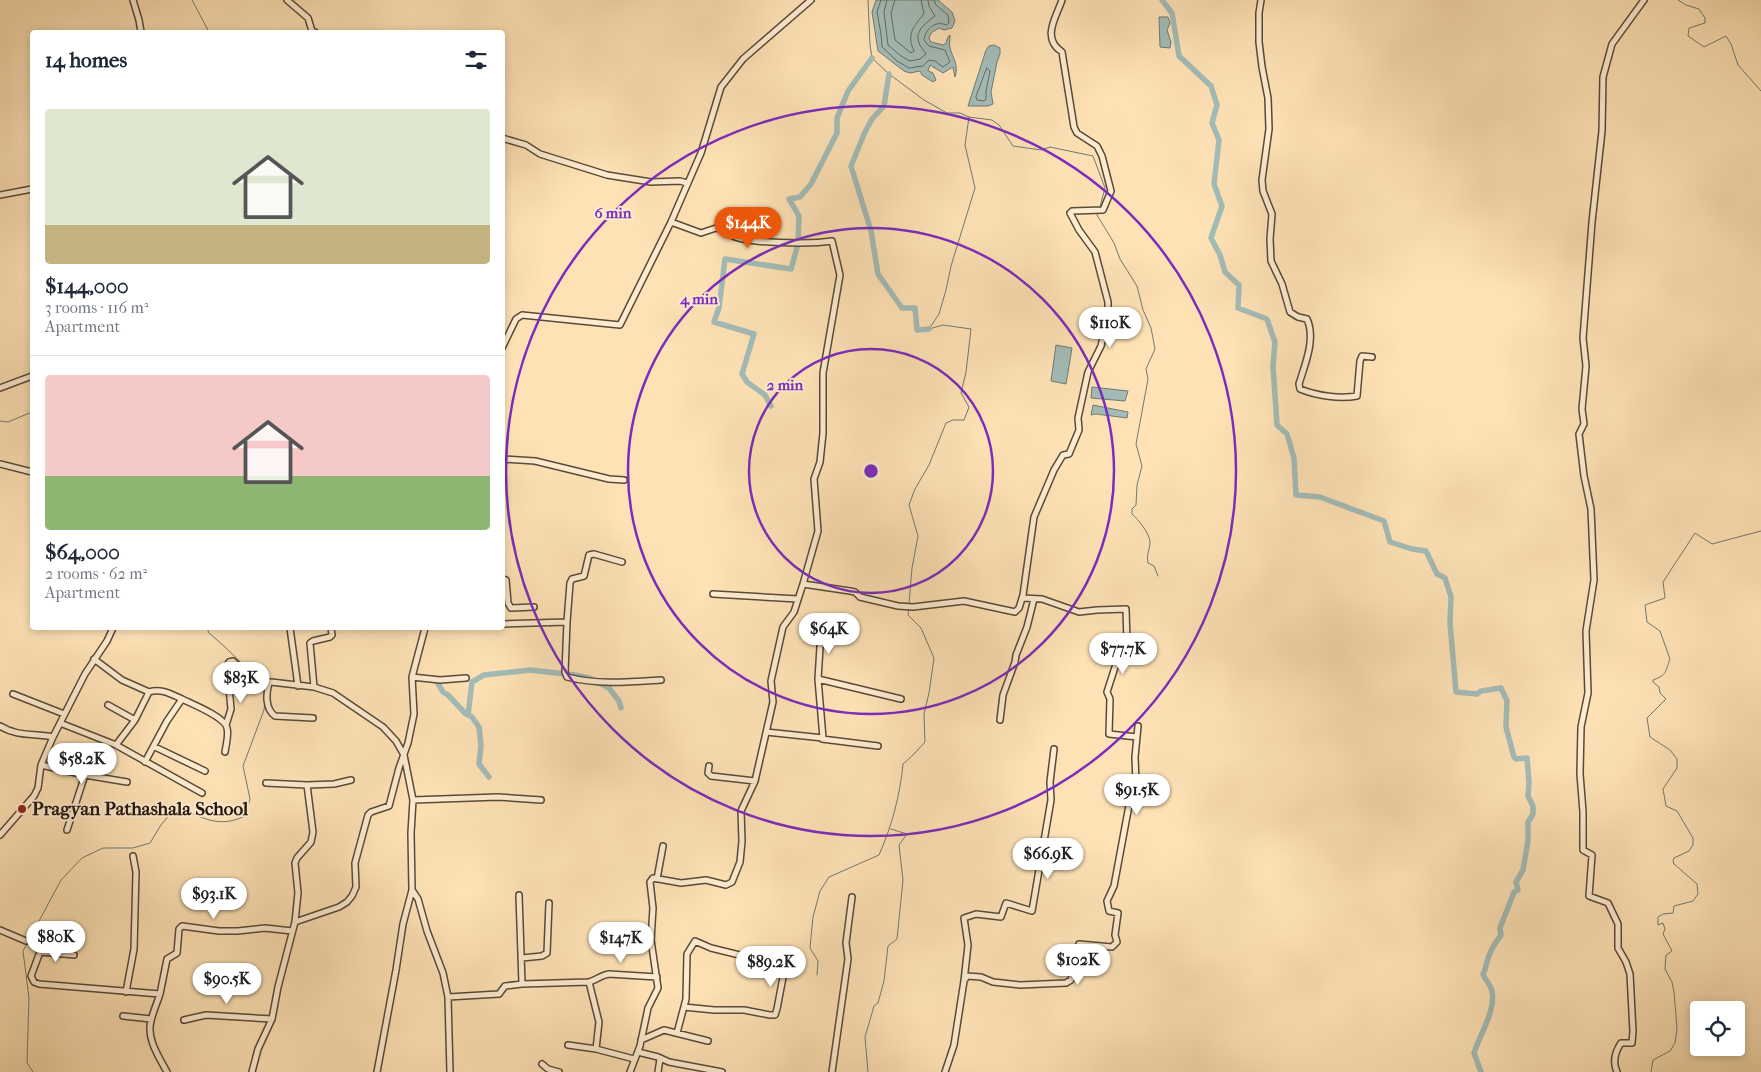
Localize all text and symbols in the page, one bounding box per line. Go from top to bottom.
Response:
icon: filters [462,46,490,74]
text: 14 homes [45,48,127,72]
icon: home [223,142,313,232]
text: 6 min [595,204,632,222]
pin: $144K [713,206,783,249]
text: $144K [725,213,771,232]
text: $144,000 [45,274,129,298]
text: 4 min [679,290,718,308]
text: 3 rooms · 116 m² [45,298,148,317]
pin: $110K [1075,306,1145,349]
text: $110K [1090,313,1130,332]
text: Apartment [45,317,120,336]
text: 2 min [767,376,804,394]
icon: home [223,407,313,497]
centre of rings [862,462,880,480]
text: $64,000 [45,540,120,564]
text: 2 rooms · 62 m² [45,564,147,583]
text: Apartment [45,583,120,602]
pin: $64K [799,612,859,655]
text: $64K [810,619,848,638]
pin: $77.7K [1082,632,1164,675]
text: $77.7K [1100,639,1146,658]
pin: $83K [211,662,271,704]
text: $83K [223,668,259,687]
pin: $58.2K [41,742,123,785]
text: $58.2K [59,749,105,768]
pin: $91.5K [1096,774,1178,816]
text: $91.5K [1115,780,1159,799]
place label: Pragyan Pathashala School [32,798,249,820]
marker: Pragyan Pathashala School [16,803,28,815]
pin: $66.9K [1007,838,1089,880]
text: $66.9K [1023,844,1073,863]
pin: $93.1K [173,878,255,920]
text: $93.1K [192,884,236,903]
pin: $80K [26,920,86,963]
pin: $147K [586,922,656,964]
text: $80K [37,927,75,946]
text: $147K [600,928,642,947]
pin: $102K [1043,944,1113,986]
pin: $89.2K [730,946,812,988]
text: $102K [1056,950,1100,969]
text: $89.2K [747,952,795,971]
pin: $90.5K [186,962,268,1005]
text: $90.5K [203,969,251,988]
map controls [1690,1001,1745,1056]
button: locate [1690,1001,1745,1056]

